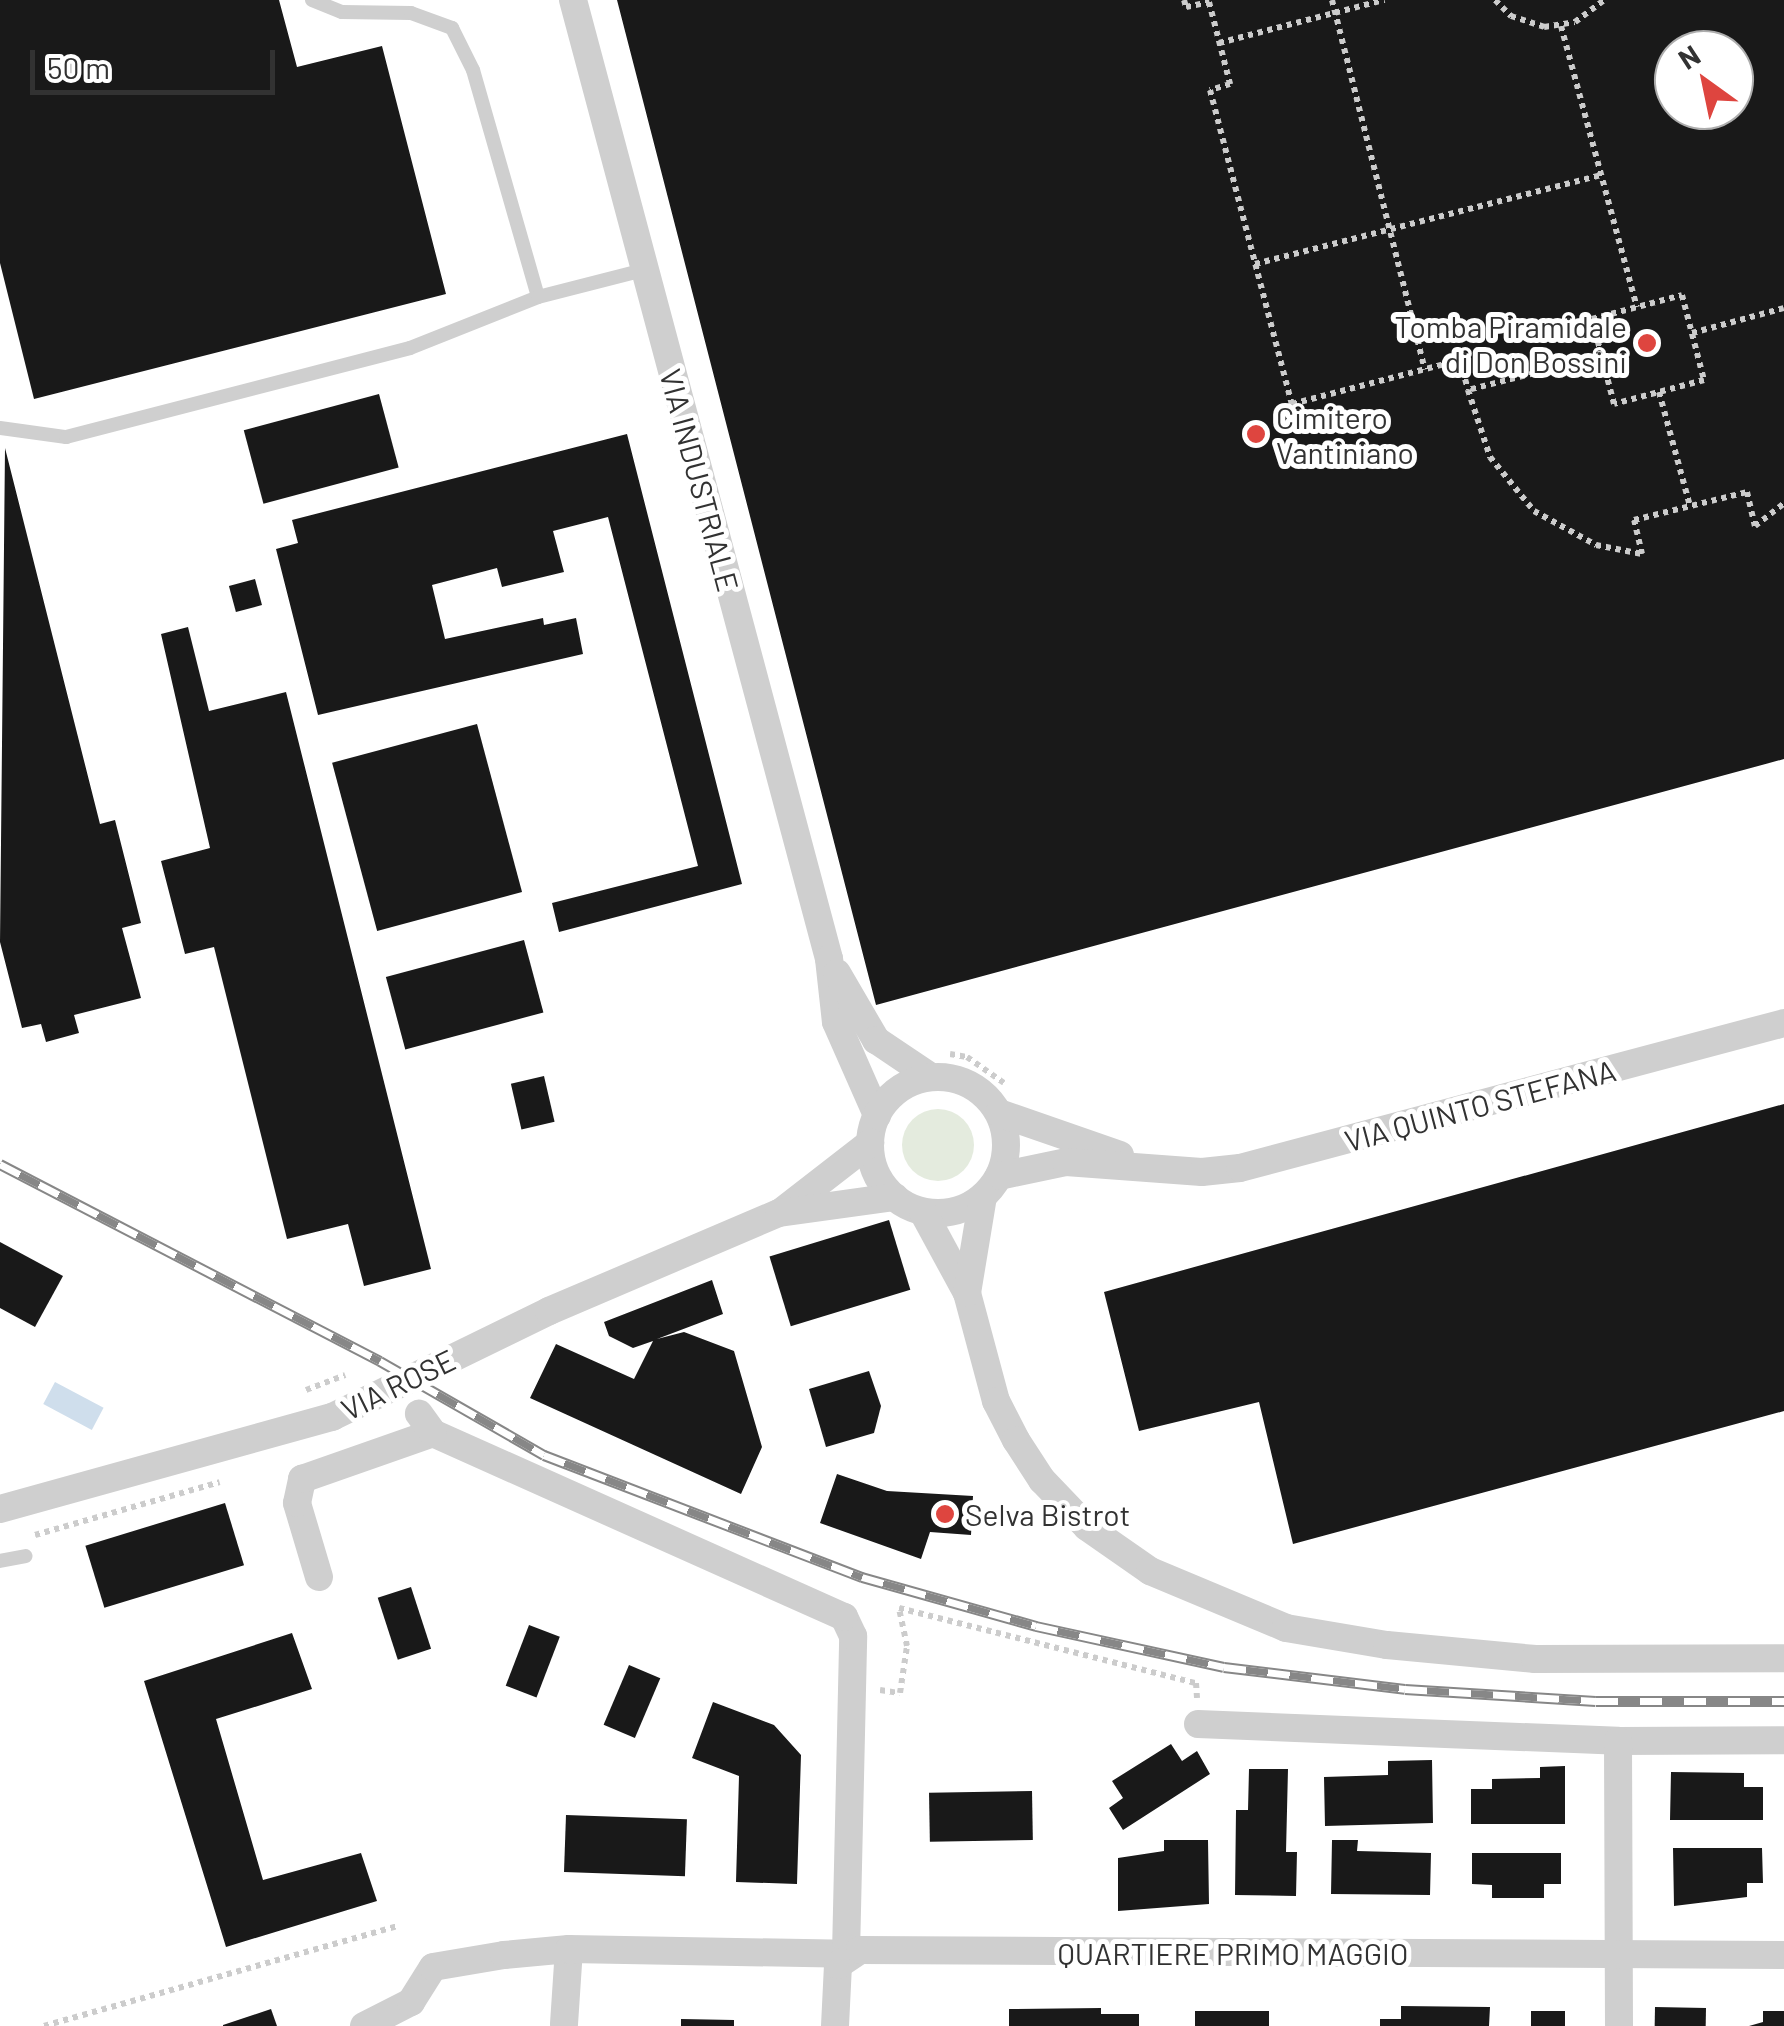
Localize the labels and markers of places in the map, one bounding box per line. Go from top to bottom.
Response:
place label: Tomba Piramidale di Don Bossini [1395,308,1627,378]
marker: Tomba Piramidale di Don Bossini [1636,332,1658,354]
place label: Cimitero Vantiniano [1276,399,1414,470]
marker: Cimitero Vantiniano [1245,423,1267,445]
place label: Selva Bistrot [965,1496,1130,1532]
marker: Selva Bistrot [934,1503,956,1525]

